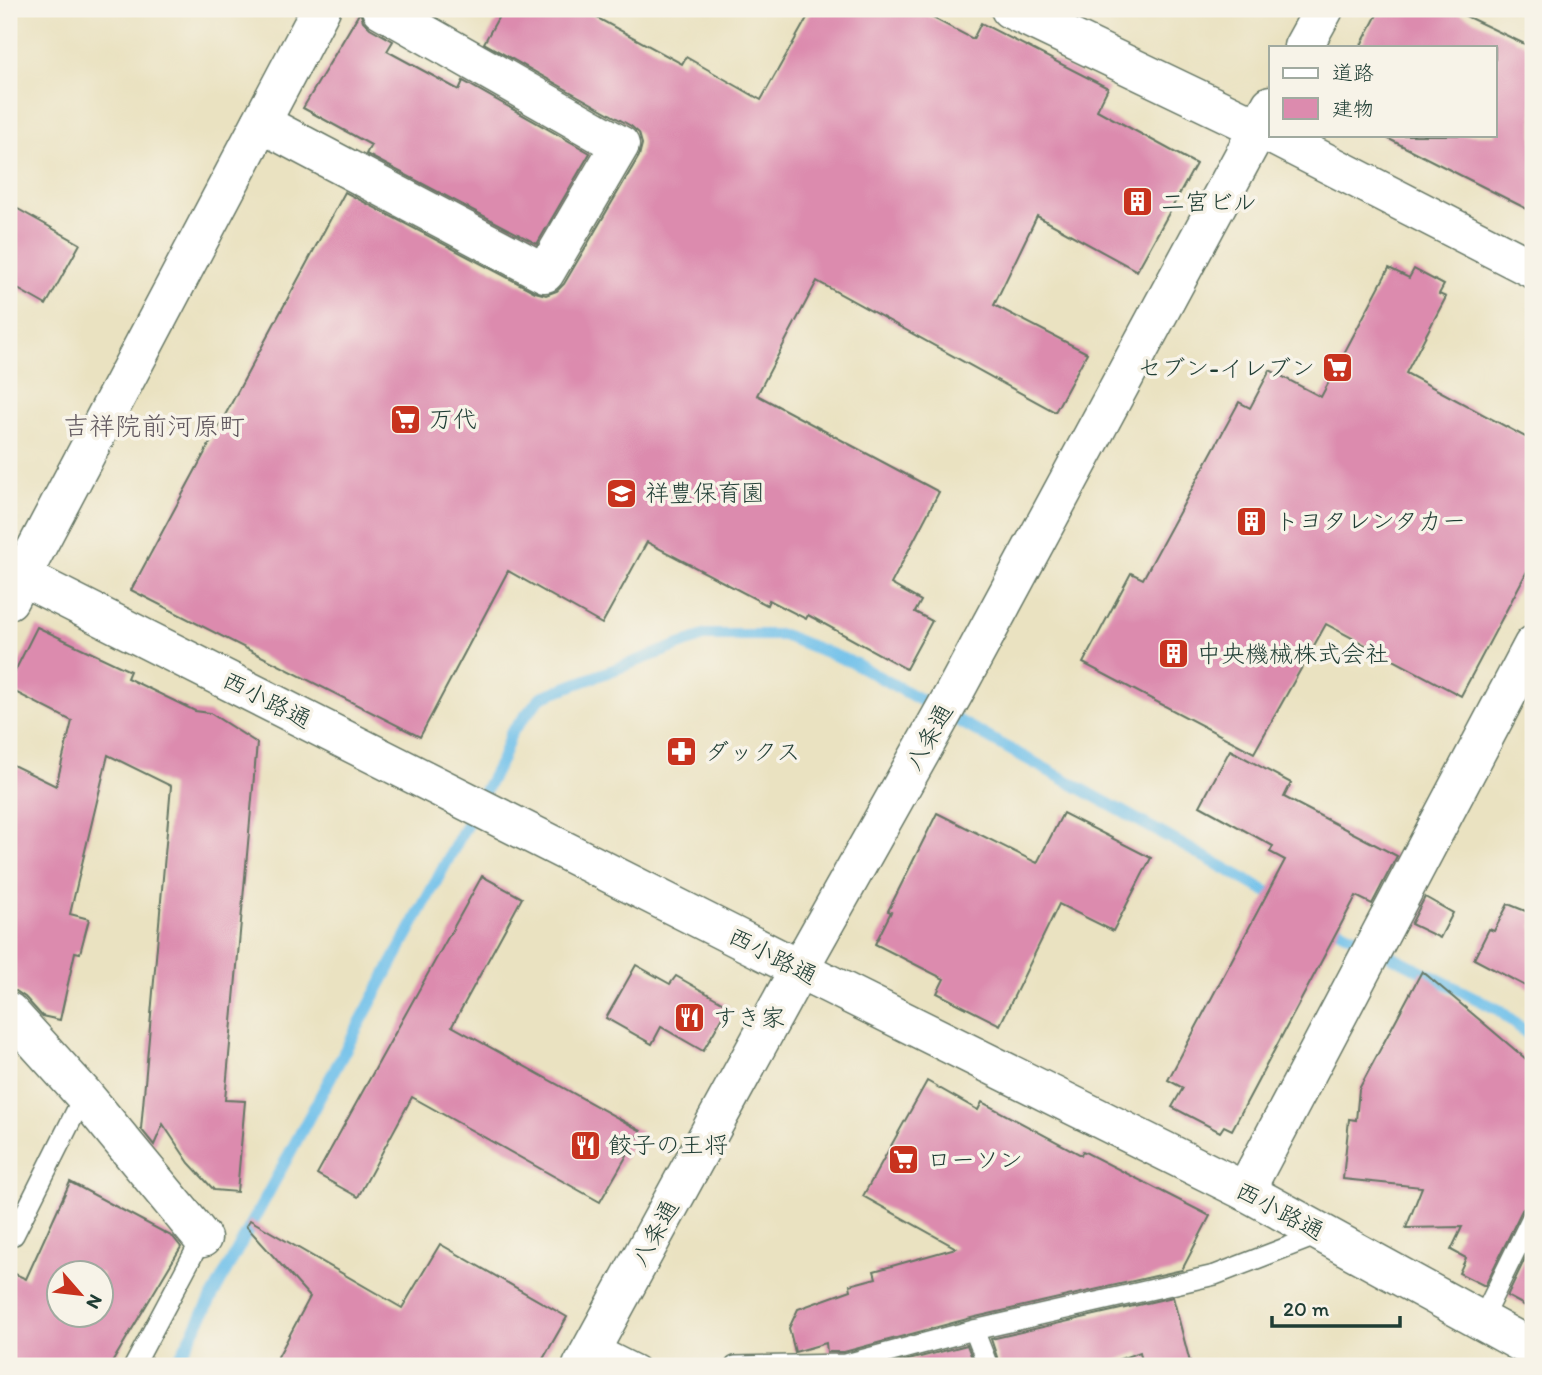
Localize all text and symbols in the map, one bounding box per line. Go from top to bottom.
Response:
legend [1269,46,1496,136]
text: 道路 [1332,60,1374,85]
text: 建物 [1332,96,1374,121]
building icon: 二宮ビル [1121,185,1155,219]
place label: 二宮ビル [1161,187,1257,216]
supermarket icon: セブン-イレブン [1321,351,1355,385]
place label: セブン-イレブン [1137,353,1315,382]
supermarket icon: 万代 [389,402,423,436]
place label: 万代 [429,404,477,433]
district label: 吉祥院前河原町 [63,410,245,442]
school or university icon: 祥豊保育園 [605,476,639,510]
place label: 祥豊保育園 [645,478,765,507]
building icon: トヨタレンタカー [1235,504,1269,538]
place label: トヨタレンタカー [1275,506,1466,535]
building icon: 中央機械株式会社 [1157,637,1191,671]
place label: 中央機械株式会社 [1197,639,1389,668]
street label: 西小路通 [218,665,317,734]
street label: 八条通 [898,698,959,775]
pharmacy icon: ダックス [665,735,699,769]
place label: ダックス [705,737,801,766]
street label: 西小路通 [724,921,823,990]
restaurant icon: すき家 [673,1001,707,1035]
place label: すき家 [713,1003,785,1032]
restaurant icon: 餃子の王将 [568,1128,602,1162]
place label: 餃子の王将 [608,1130,728,1159]
supermarket icon: ローソン [887,1143,921,1177]
place label: ローソン [927,1145,1023,1174]
street label: 西小路通 [1231,1175,1329,1246]
street label: 八条通 [624,1194,685,1271]
north arrow [46,1260,116,1330]
scale bar [1272,1284,1400,1328]
text: N [81,1291,108,1313]
text: 20 m [1283,1296,1330,1321]

